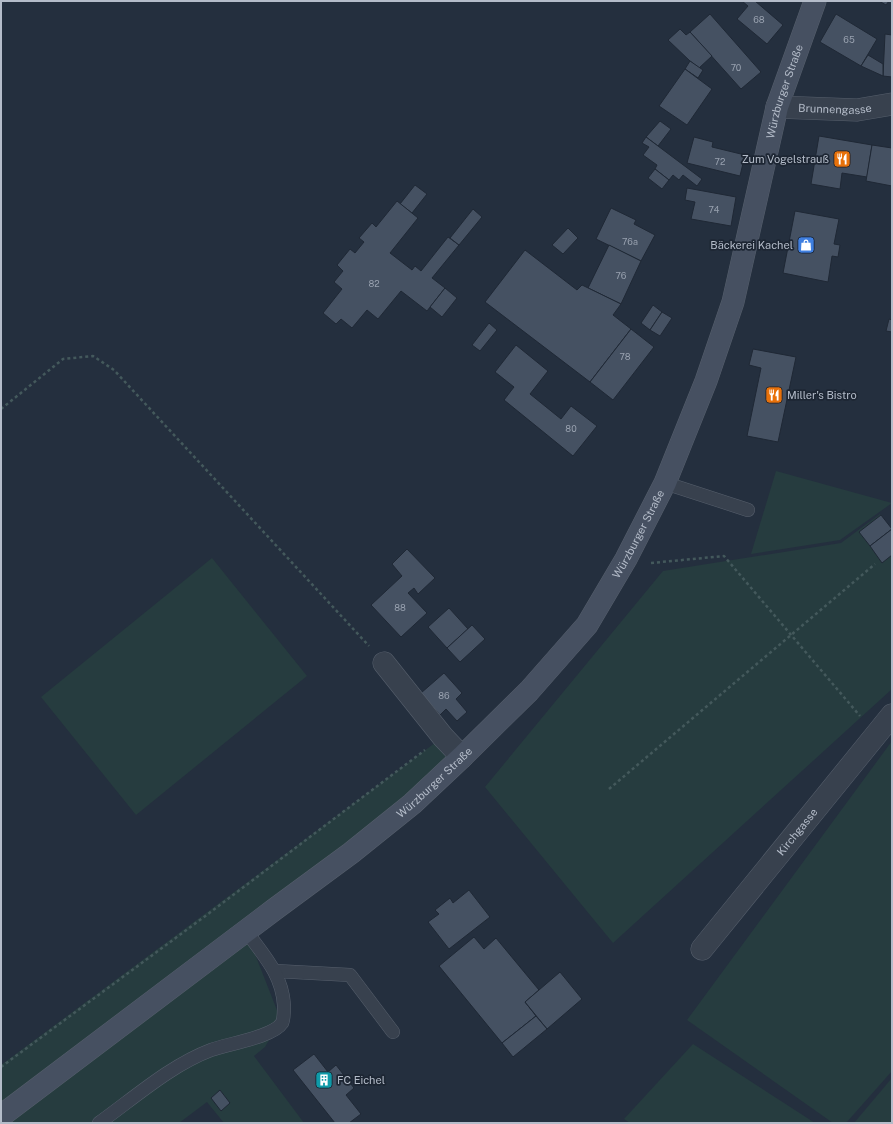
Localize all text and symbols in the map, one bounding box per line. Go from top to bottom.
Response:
house number: 68 [753,14,765,25]
house number: 65 [843,34,855,45]
street label: Würzburger Straße [764,43,805,140]
house number: 70 [731,62,742,73]
street label: Brunnengasse [798,102,873,116]
restaurant icon: Zum Vogelstrauß [832,149,852,169]
place label: Zum Vogelstrauß [742,153,829,165]
house number: 72 [715,156,725,167]
house number: 74 [709,204,720,215]
shop icon: Bäckerei Kachel [796,235,816,255]
house number: 76a [622,236,638,247]
place label: Bäckerei Kachel [710,239,793,251]
house number: 76 [616,270,627,281]
house number: 82 [368,278,380,289]
house number: 78 [619,351,631,362]
restaurant icon: Miller's Bistro [764,385,784,405]
place label: Miller's Bistro [787,389,857,401]
house number: 80 [565,423,577,434]
street label: Würzburger Straße [610,488,666,580]
house number: 88 [394,602,406,613]
house number: 86 [438,690,450,701]
street label: Würzburger Straße [394,745,474,820]
street label: Kirchgasse [775,806,820,858]
building icon: FC Eichel [314,1070,334,1090]
place label: FC Eichel [337,1074,385,1086]

